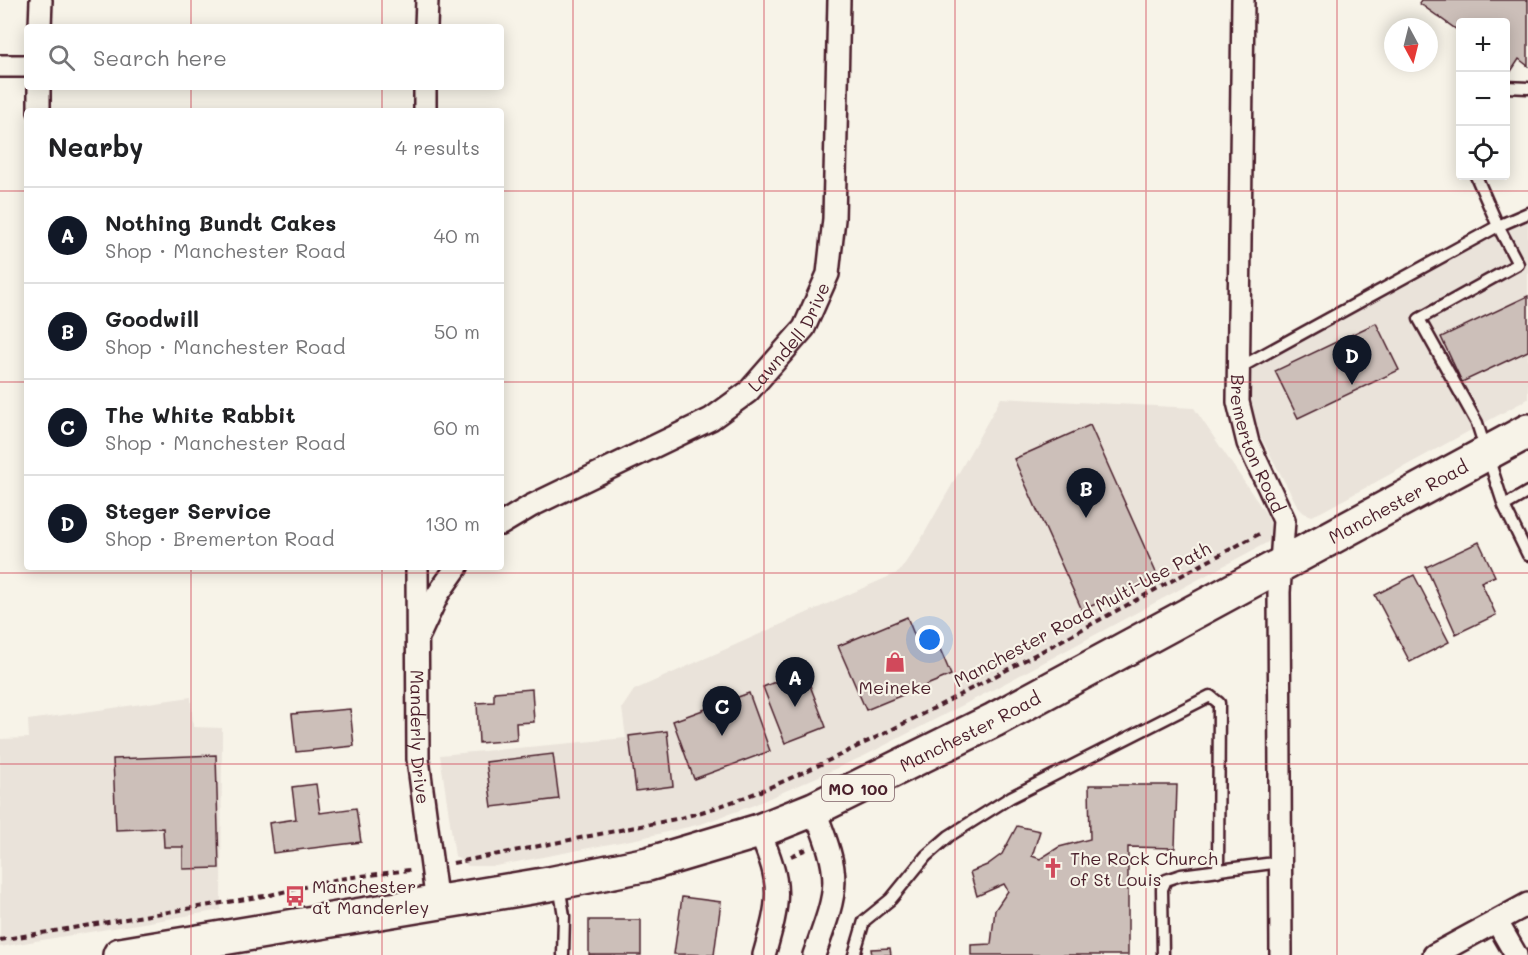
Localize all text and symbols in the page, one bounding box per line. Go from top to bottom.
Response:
north arrow [1384,18,1438,72]
map controls [1456,18,1510,180]
button: + [1456,18,1510,72]
search box [24,24,504,90]
icon: search [45,41,78,74]
text: Search here [93,43,227,72]
button: − [1456,72,1510,126]
button: locate [1456,126,1510,180]
text: Nearby [48,130,143,164]
text: 4 results [395,134,480,160]
text: Nothing Bundt Cakes [105,208,336,237]
text: A [61,222,74,248]
text: 40 m [434,222,480,248]
text: Shop · Manchester Road [105,237,345,263]
street label: Lawndell Drive [742,278,835,397]
text: Goodwill [105,304,199,333]
text: B [61,318,74,344]
text: 50 m [434,318,480,344]
text: Shop · Manchester Road [105,333,345,359]
pin: D [1332,336,1372,385]
street label: Bremerton Road [1226,374,1291,516]
text: The White Rabbit [105,400,296,429]
text: C [60,414,75,440]
text: 60 m [433,414,480,440]
text: Shop · Manchester Road [105,429,345,455]
street label: Manchester Road [1324,454,1472,549]
pin: B [1066,468,1106,518]
text: Steger Service [105,496,271,525]
text: D [60,510,75,536]
text: 130 m [425,510,480,536]
text: Shop · Bremerton Road [105,525,334,551]
street label: Manchester Road Multi-Use Path [949,536,1215,692]
your location [915,625,944,654]
shop icon: Meineke [883,650,907,674]
pin: A [776,658,814,707]
street label: Manderly Drive [406,670,436,805]
place label: Meineke [859,675,931,699]
street label: Manchester Road [895,685,1044,777]
pin: C [702,686,742,736]
road number: MO 100 [822,775,894,801]
place label: The Rock Church of St Louis [1070,846,1218,891]
church icon: The Rock Church of St Louis [1041,856,1065,880]
place label: Manchester at Manderley [312,874,429,919]
bus stop icon: Manchester at Manderley [283,884,307,908]

